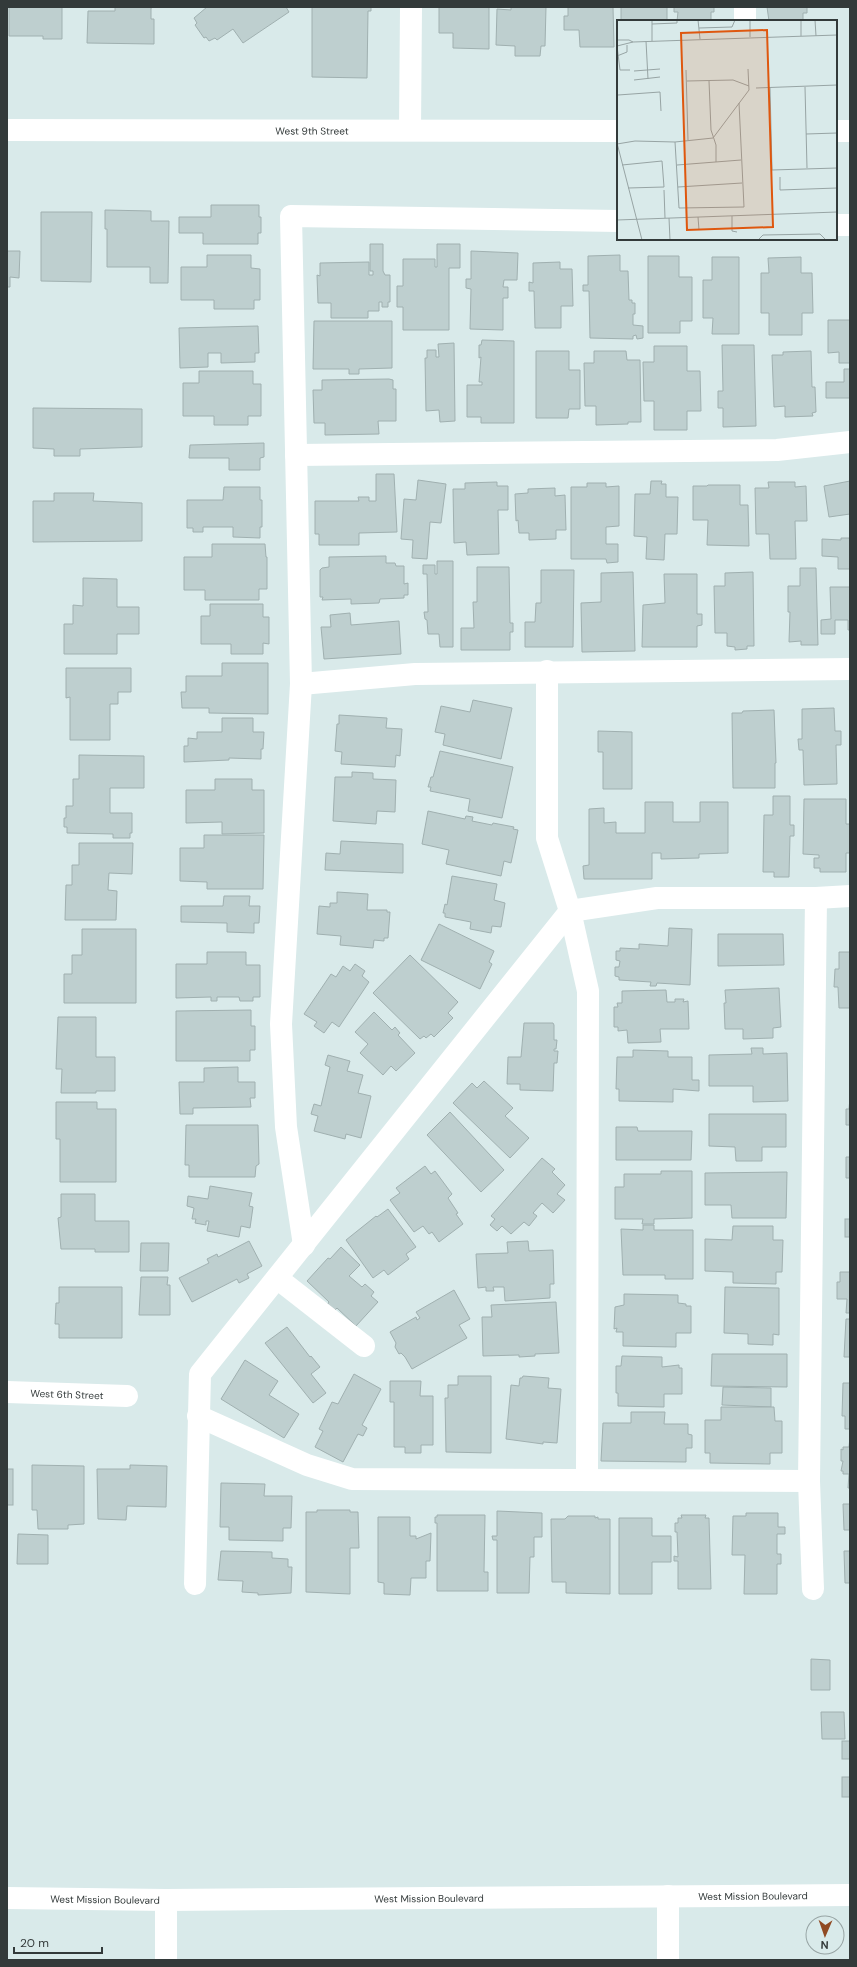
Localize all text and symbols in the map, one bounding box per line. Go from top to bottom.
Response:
inset map [617,20,837,240]
street label: West 9th Street [275,124,349,137]
street label: West 6th Street [30,1386,104,1402]
street label: West Mission Boulevard [698,1889,808,1903]
street label: West Mission Boulevard [374,1891,484,1905]
street label: West Mission Boulevard [50,1892,160,1906]
north arrow [805,1915,845,1955]
scale bar [14,1929,102,1955]
text: 20 m [20,1935,49,1951]
text: N [820,1938,829,1952]

